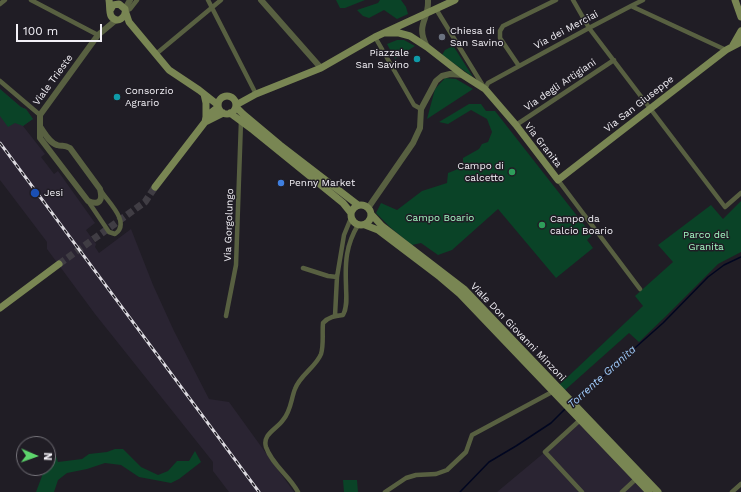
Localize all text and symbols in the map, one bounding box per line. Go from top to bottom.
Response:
street label: Via dei Merciai [532,8,600,52]
scale bar [18,16,104,42]
text: 100 m [23,24,58,38]
place label: Chiesa di San Savino [450,25,503,48]
marker: Chiesa di San Savino [437,32,447,42]
place label: Piazzale San Savino [356,47,409,70]
street label: Viale Trieste [30,52,76,108]
marker: Piazzale San Savino [412,54,422,64]
street label: Via degli Artigiani [522,56,598,114]
street label: Via San Giuseppe [602,73,676,135]
place label: Consorzio Agrario [125,85,173,108]
marker: Consorzio Agrario [112,92,122,102]
street label: Via Granita [522,120,564,170]
place label: Campo di calcetto [457,160,504,184]
marker: Campo di calcetto [507,167,517,177]
place label: Penny Market [289,177,355,189]
marker: Penny Market [276,178,286,188]
marker: Jesi [29,187,41,199]
place label: Jesi [44,187,63,199]
street label: Via Gorgolungo [222,188,236,262]
park label: Campo Boario [406,212,474,224]
place label: Campo da calcio Boario [550,213,613,236]
marker: Campo da calcio Boario [537,220,547,230]
park label: Parco del Granita [683,229,729,252]
street label: Viale Don Giovanni Minzoni [468,280,568,384]
water label: Torrente Granita [565,343,639,411]
north arrow [16,436,56,476]
text: N [41,452,54,461]

